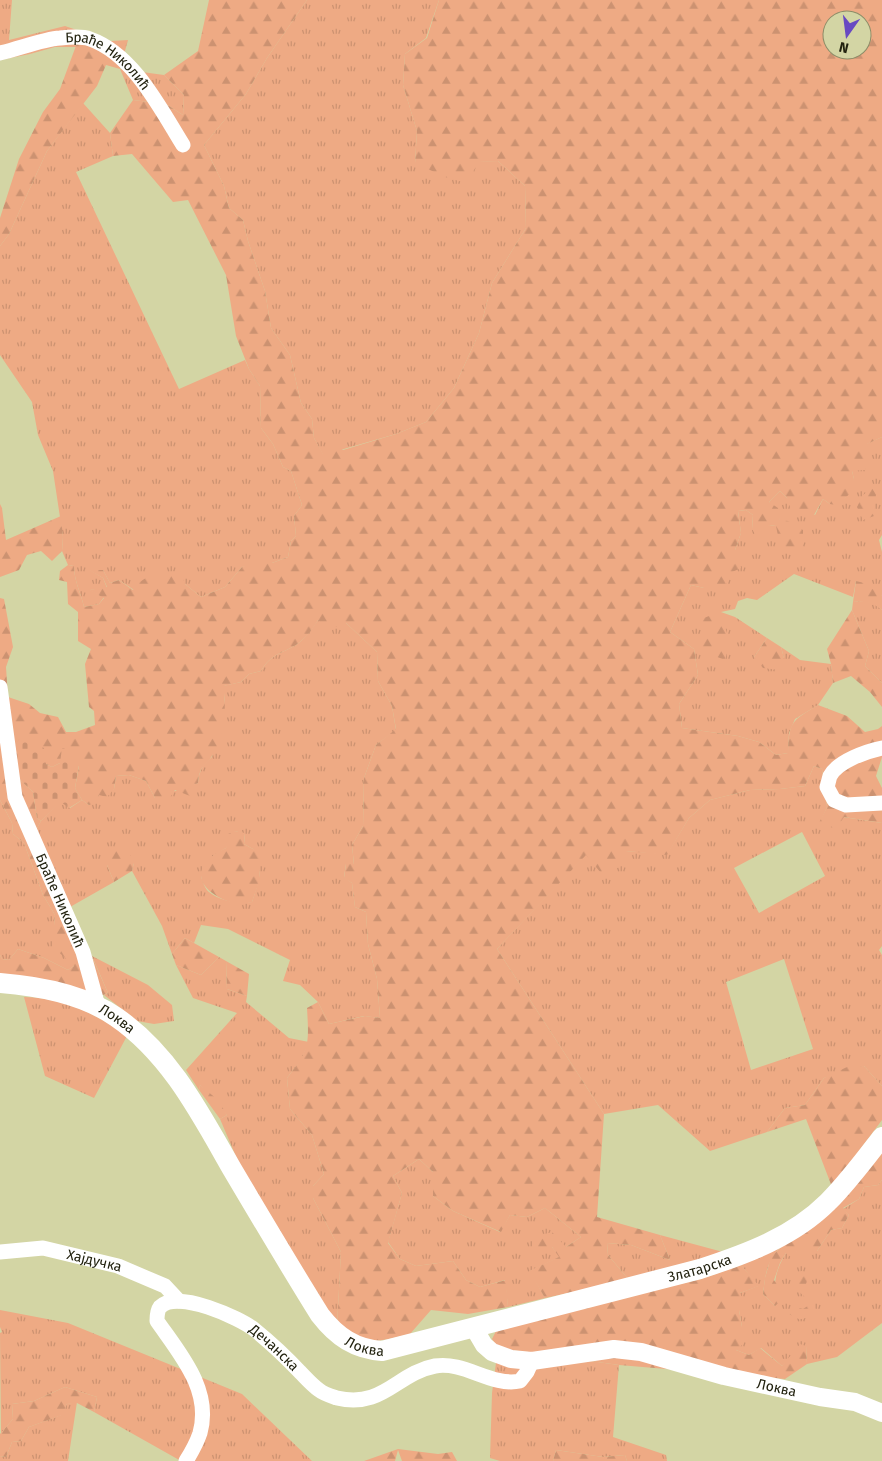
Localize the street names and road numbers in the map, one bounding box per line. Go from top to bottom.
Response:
street label: Браће Николић [65,29,154,94]
street label: Браће Николић [32,851,88,951]
street label: Локва [96,1001,138,1037]
street label: Хајдучка [65,1246,123,1276]
street label: Златарска [666,1251,734,1286]
street label: Дечанска [245,1320,302,1375]
street label: Локва [342,1333,385,1360]
street label: Локва [755,1375,798,1401]

